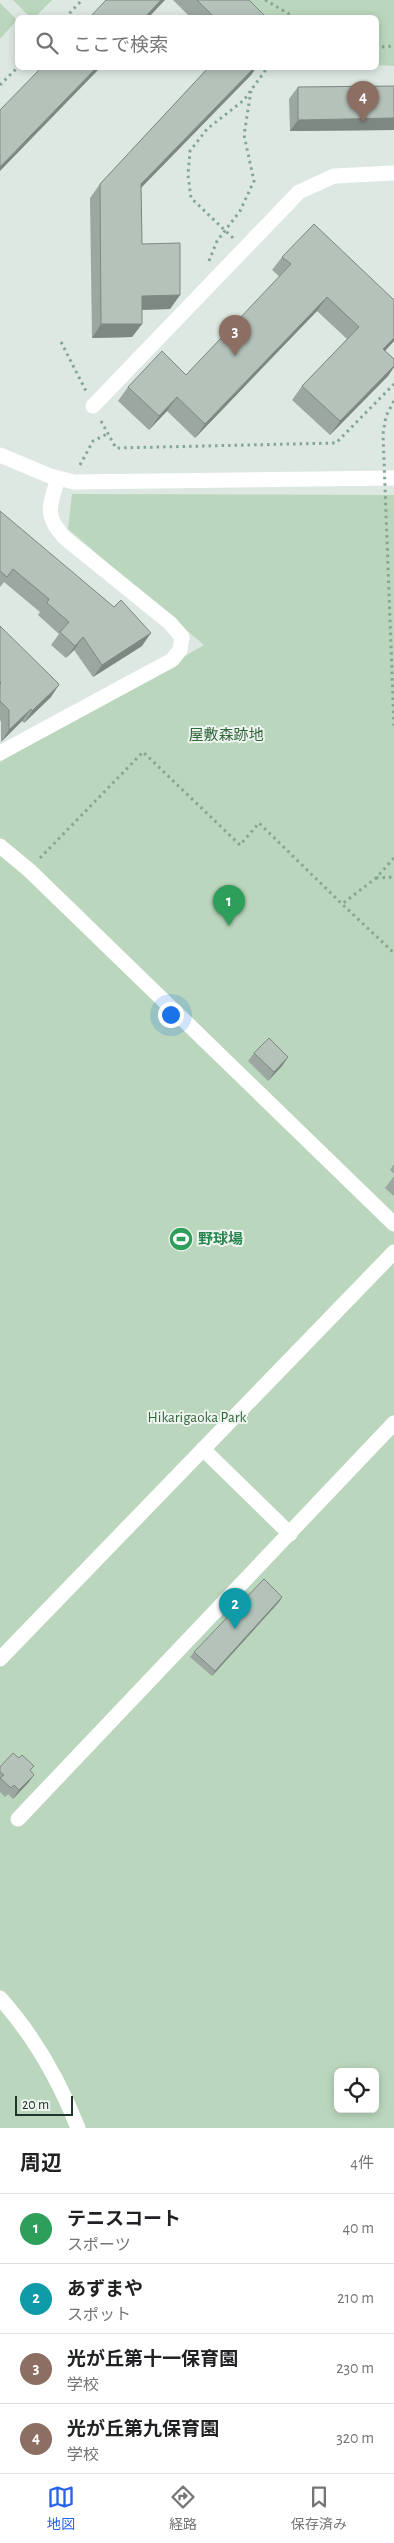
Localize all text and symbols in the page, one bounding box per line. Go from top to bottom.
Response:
search box [15,15,379,70]
icon: search [33,29,61,57]
text: ここで検索 [73,36,168,55]
pin: 4 [347,81,379,122]
pin: 3 [219,315,251,356]
park label: 屋敷森跡地 [188,726,264,743]
pin: 1 [213,885,245,926]
your location [158,1002,184,1028]
sports icon: 野球場 [168,1226,194,1252]
place label: 野球場 [198,1231,243,1247]
park label: Hikarigaoka Park [148,1410,247,1425]
pin: 2 [219,1588,251,1629]
map controls [334,2068,379,2113]
button: locate [334,2068,379,2113]
scale bar [15,2093,72,2116]
text: 20 m [22,2098,49,2112]
text: 周辺 [20,2153,62,2174]
text: 4件 [350,2155,374,2171]
text: テニスコート [67,2210,181,2229]
text: 1 [33,2220,39,2236]
text: 40 m [342,2220,374,2236]
text: スポーツ [67,2237,131,2253]
text: あずまや [67,2280,143,2299]
text: 2 [32,2290,40,2306]
text: 210 m [337,2290,374,2306]
text: スポット [67,2307,131,2323]
text: 光が丘第十一保育園 [67,2350,238,2369]
text: 3 [33,2360,39,2376]
text: 230 m [336,2360,374,2376]
text: 学校 [67,2377,99,2393]
text: 光が丘第九保育園 [67,2420,219,2439]
text: 4 [32,2430,40,2446]
text: 320 m [336,2430,374,2446]
text: 学校 [67,2447,99,2463]
tab: 地図 [47,2483,75,2534]
tab: 経路 [169,2483,197,2534]
tab: 保存済み [291,2483,347,2534]

